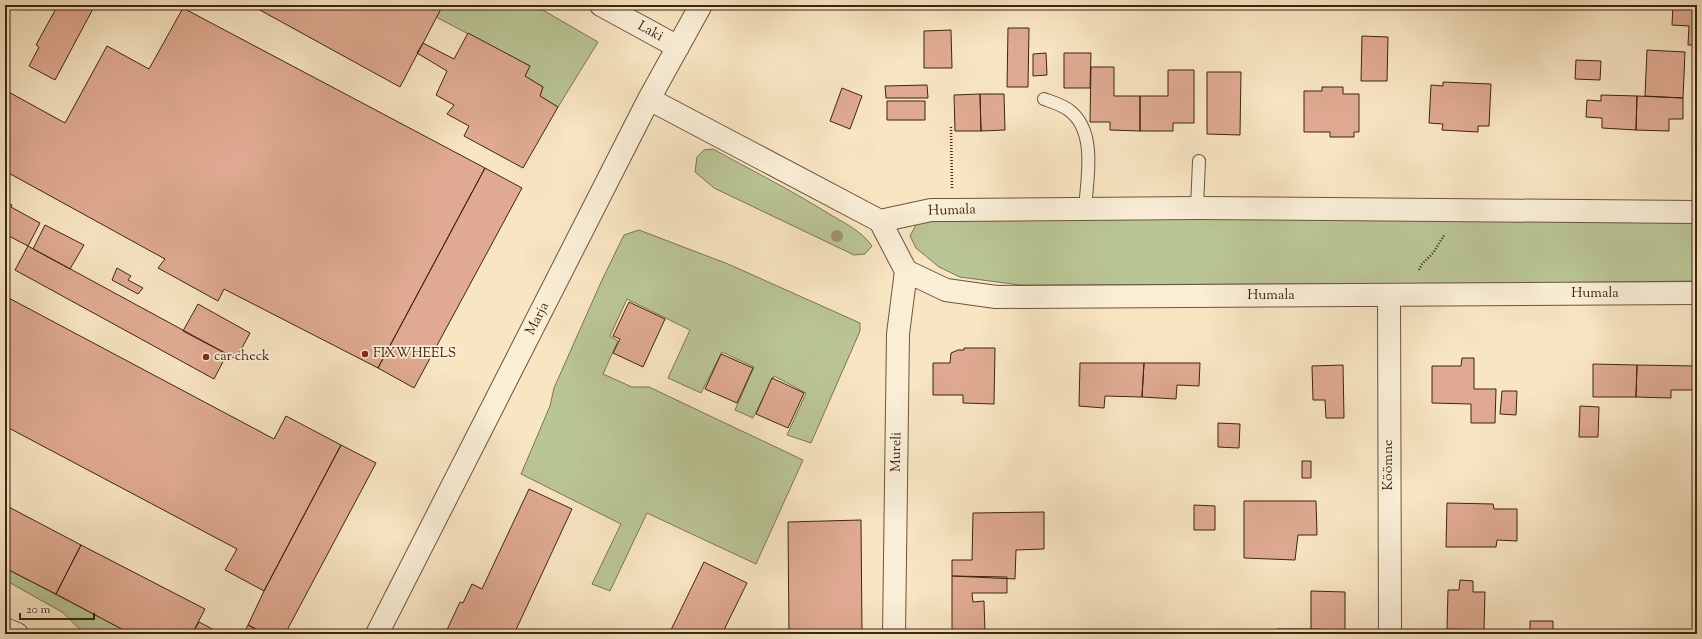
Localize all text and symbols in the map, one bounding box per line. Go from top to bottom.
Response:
street label: Laki [634,17,666,47]
street label: Humala [928,200,977,222]
street label: Humala [1571,284,1619,304]
street label: Humala [1247,286,1295,306]
street label: Marja [521,298,555,339]
place label: FIXWHEELS [373,344,456,364]
place label: car check [214,347,270,367]
marker: FIXWHEELS [360,349,370,359]
marker: car check [201,352,211,362]
street label: Mureli [887,432,907,472]
street label: Köömne [1379,439,1399,491]
scale bar [20,595,94,621]
text: 20 m [26,601,51,619]

